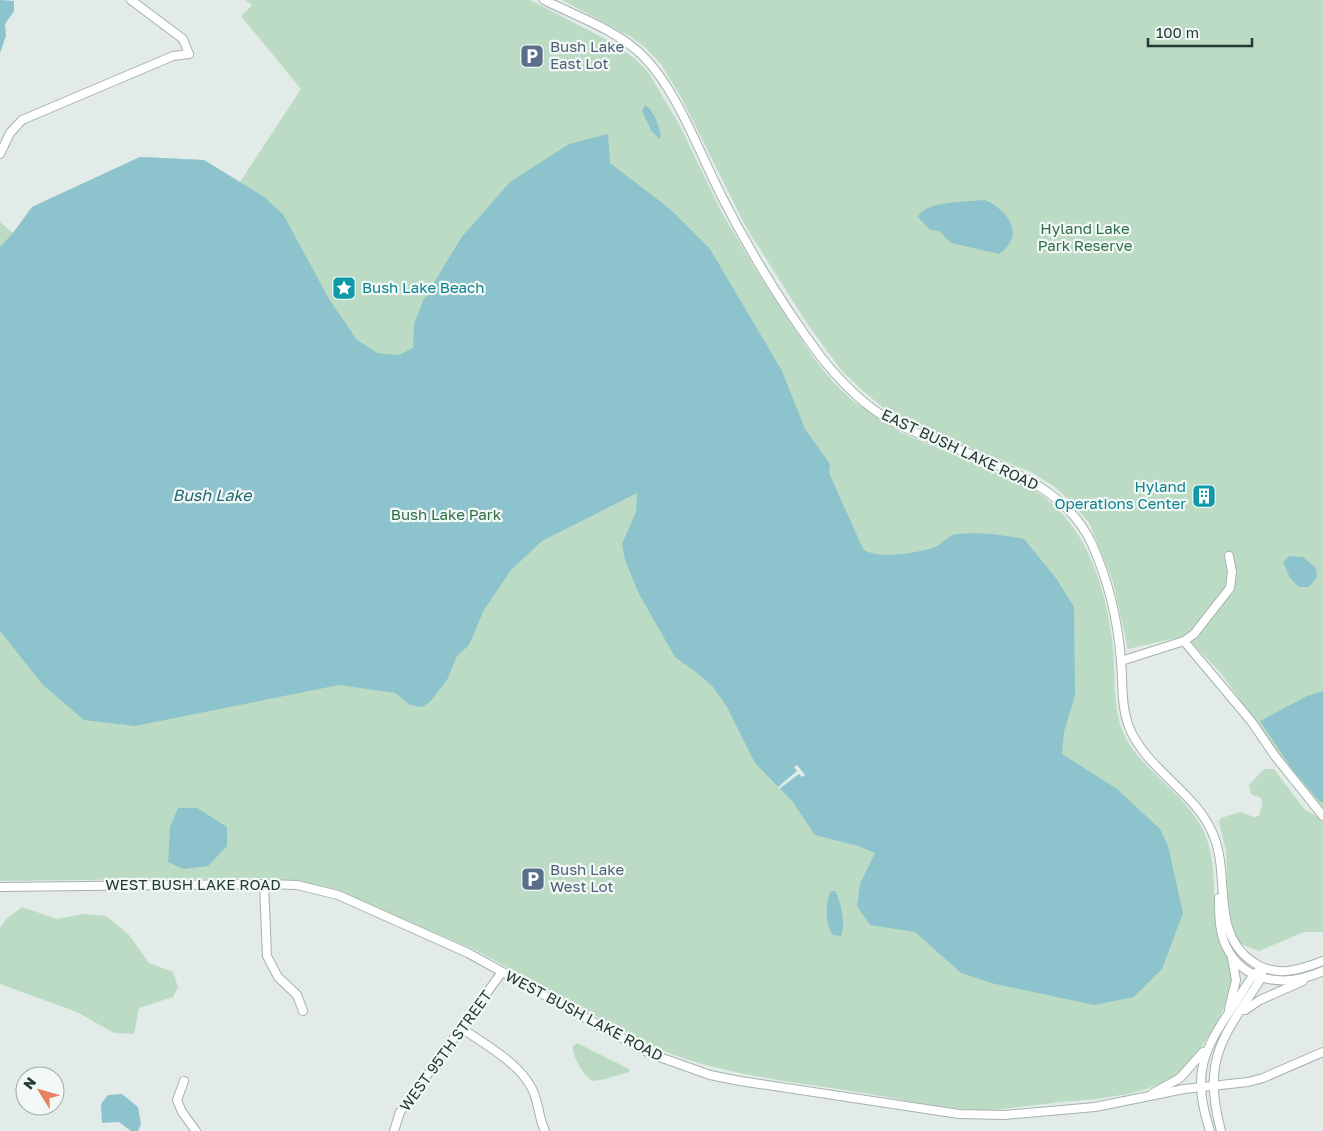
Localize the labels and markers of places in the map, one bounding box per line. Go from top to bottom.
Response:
place label: Bush Lake East Lot [550,37,624,72]
parking icon: Bush Lake East Lot [519,43,545,69]
place icon: Bush Lake Beach [331,275,357,301]
place label: Bush Lake Beach [362,278,484,296]
place label: Hyland Operations Center [1054,477,1186,512]
building icon: Hyland Operations Center [1191,483,1217,509]
place label: Bush Lake West Lot [550,860,624,895]
parking icon: Bush Lake West Lot [520,866,546,892]

